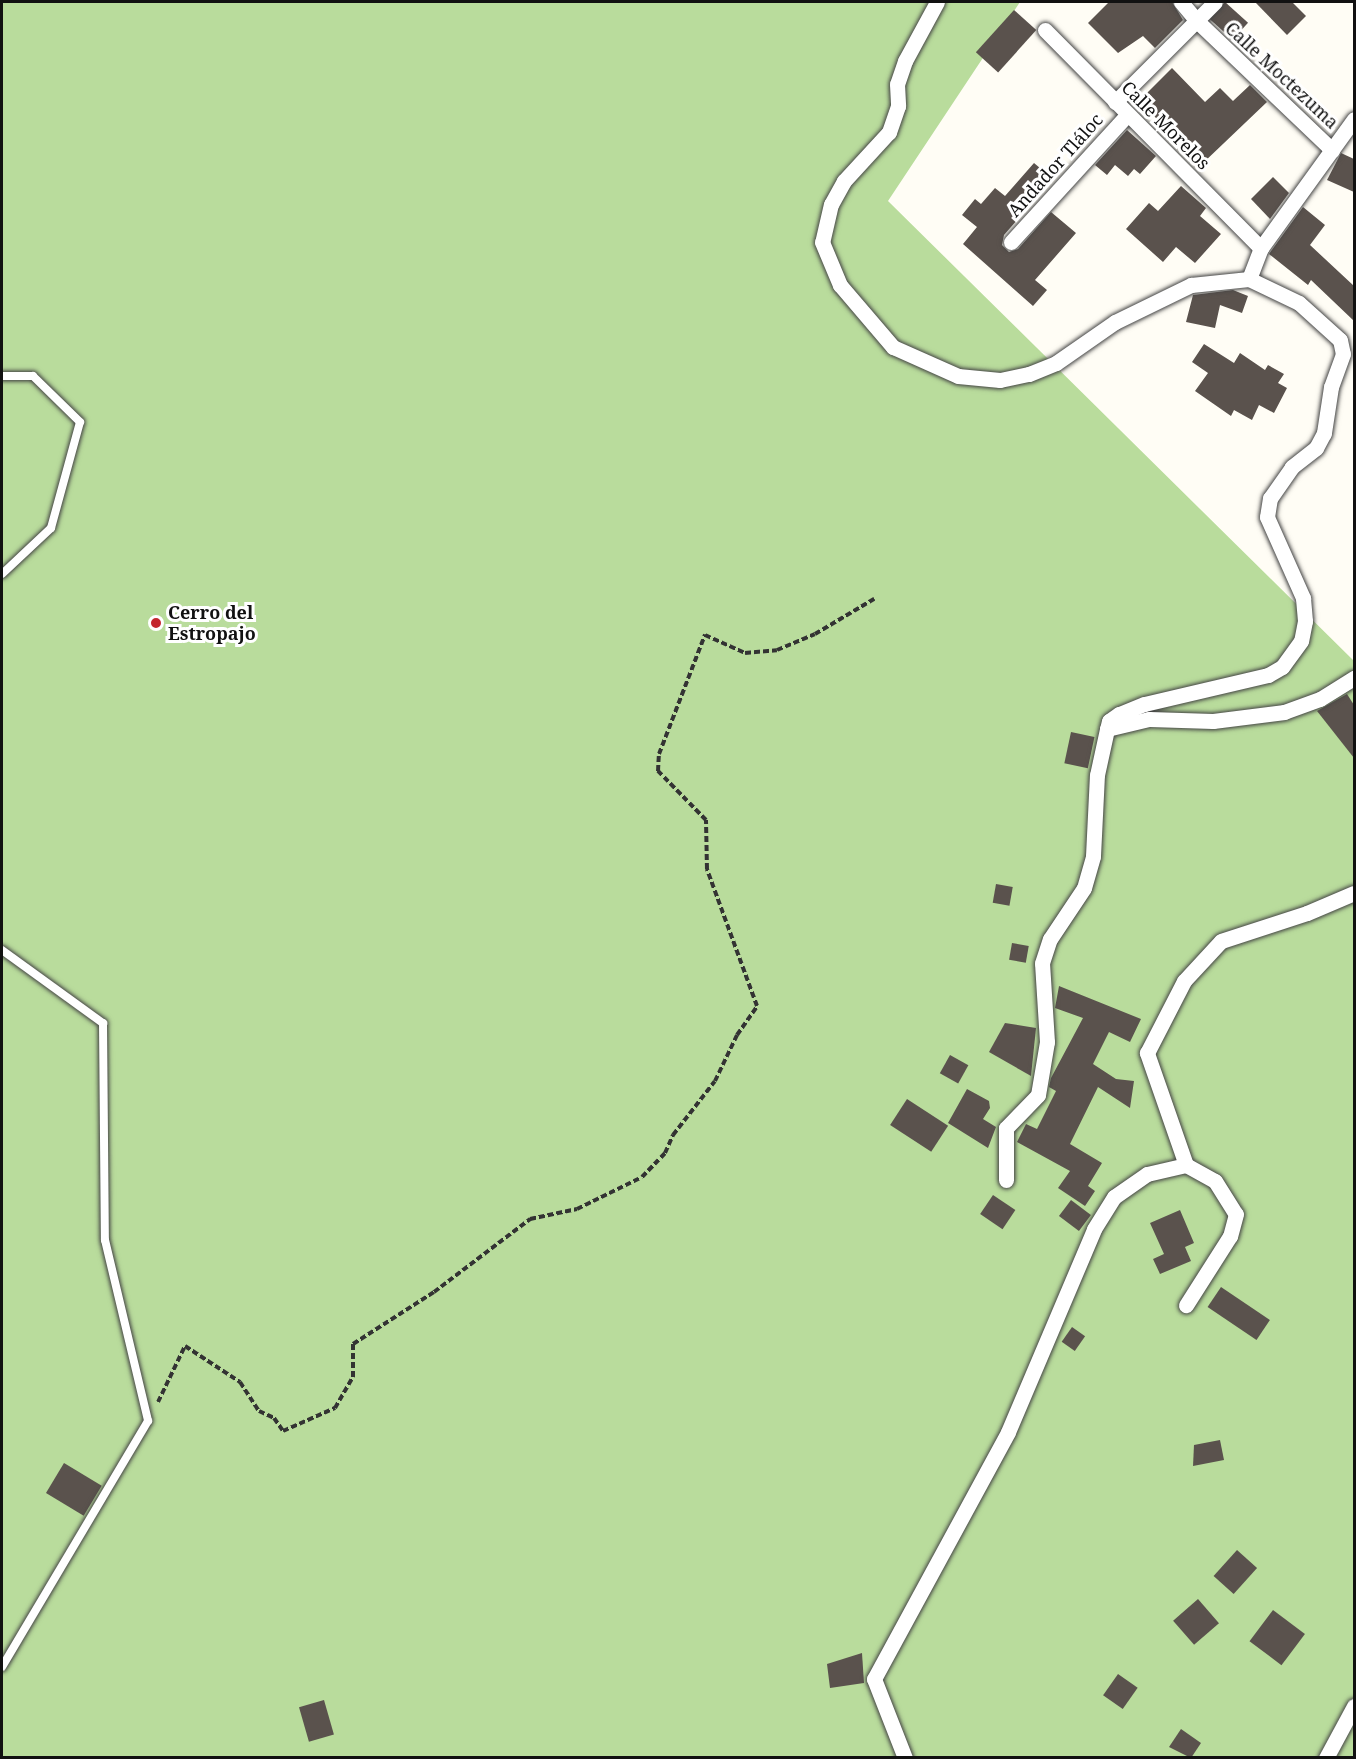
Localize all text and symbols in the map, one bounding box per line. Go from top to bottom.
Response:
street label: Calle Moctezuma [1221,17,1343,133]
street label: Calle Morelos [1117,76,1215,174]
street label: Andador Tláloc [1003,109,1107,221]
place label: Cerro del Estropajo [168,602,256,644]
marker: Cerro del Estropajo [149,616,163,630]

